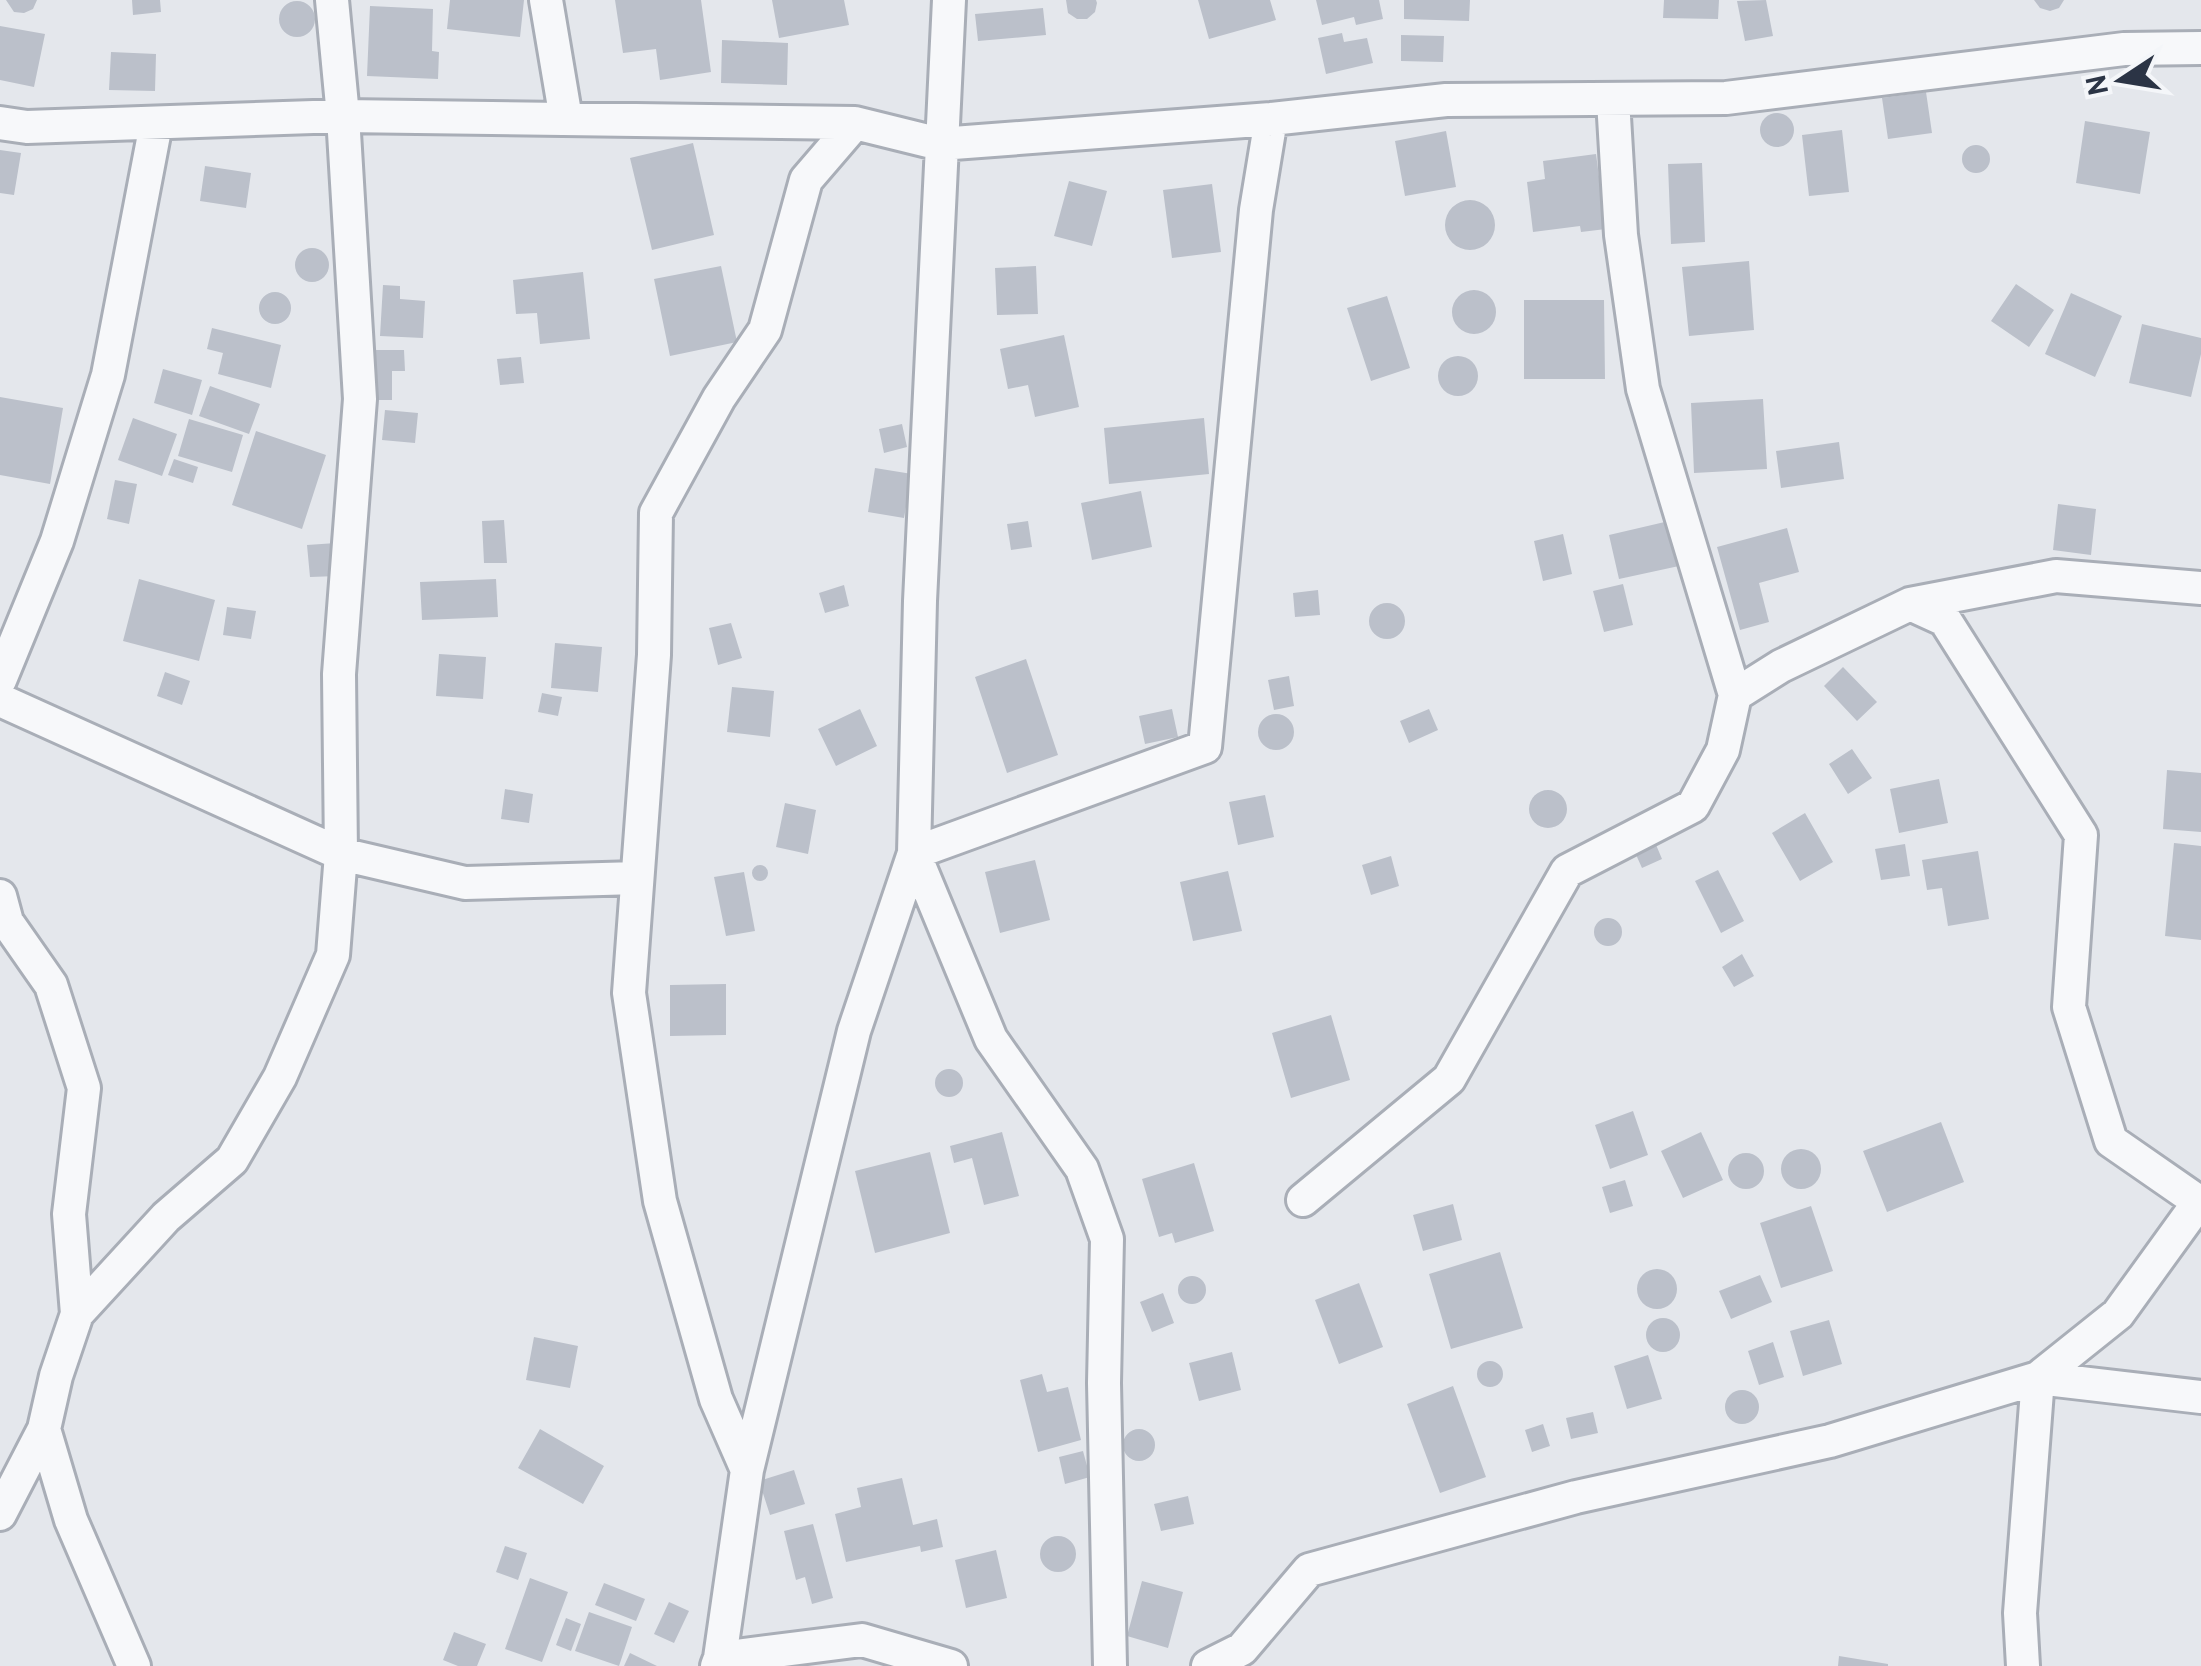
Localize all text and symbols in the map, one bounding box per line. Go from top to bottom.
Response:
north arrow [2071,30,2171,130]
text: N [2080,71,2119,98]

